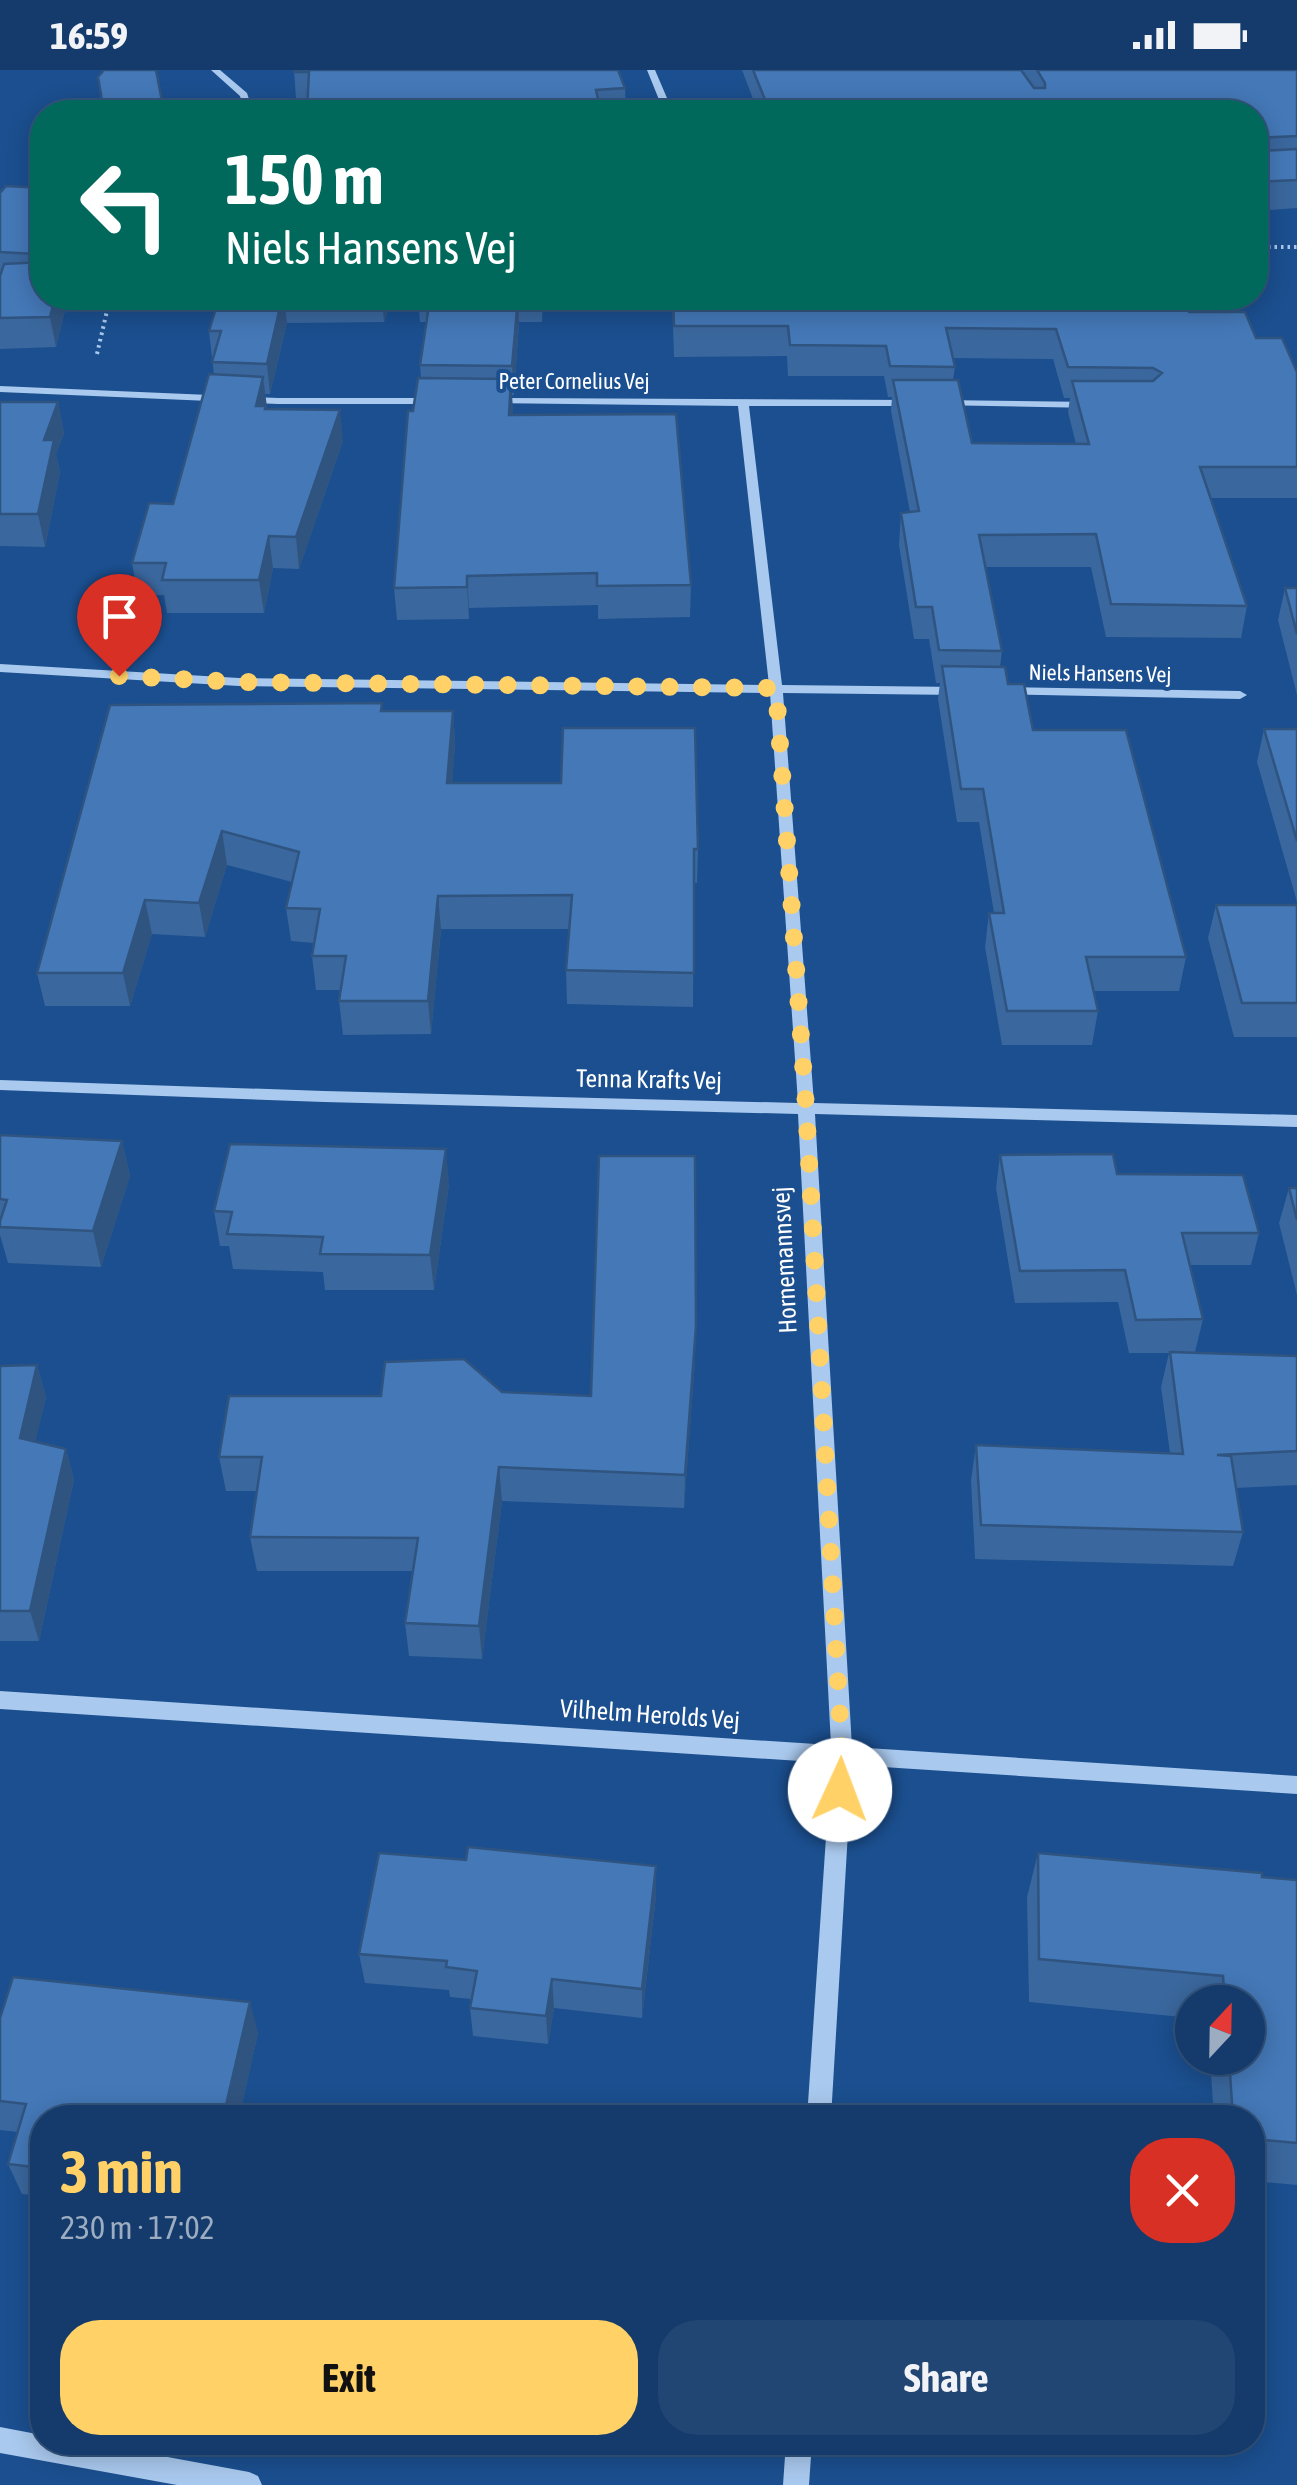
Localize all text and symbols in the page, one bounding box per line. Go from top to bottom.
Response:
text: 16:59 [50,14,128,57]
text: 150 m [225,139,384,219]
icon: left [60,140,190,270]
text: Niels Hansens Vej [225,222,517,274]
street label: Peter Cornelius Vej [498,368,650,394]
pin [77,574,162,677]
icon: arrive [92,589,147,644]
street label: Niels Hansens Vej [1028,659,1172,687]
street label: Tenna Krafts Vej [576,1064,722,1094]
street label: Hornemannsvej [766,1186,802,1334]
street label: Vilhelm Herolds Vej [559,1694,741,1734]
position arrow [788,1738,892,1842]
north arrow [1175,1985,1265,2075]
map controls [1175,1985,1265,2075]
text: 3 min [60,2137,183,2206]
button: close [1130,2138,1235,2243]
text: 230 m · 17:02 [60,2209,215,2246]
button: Exit [60,2320,638,2435]
button: Share [658,2320,1235,2435]

